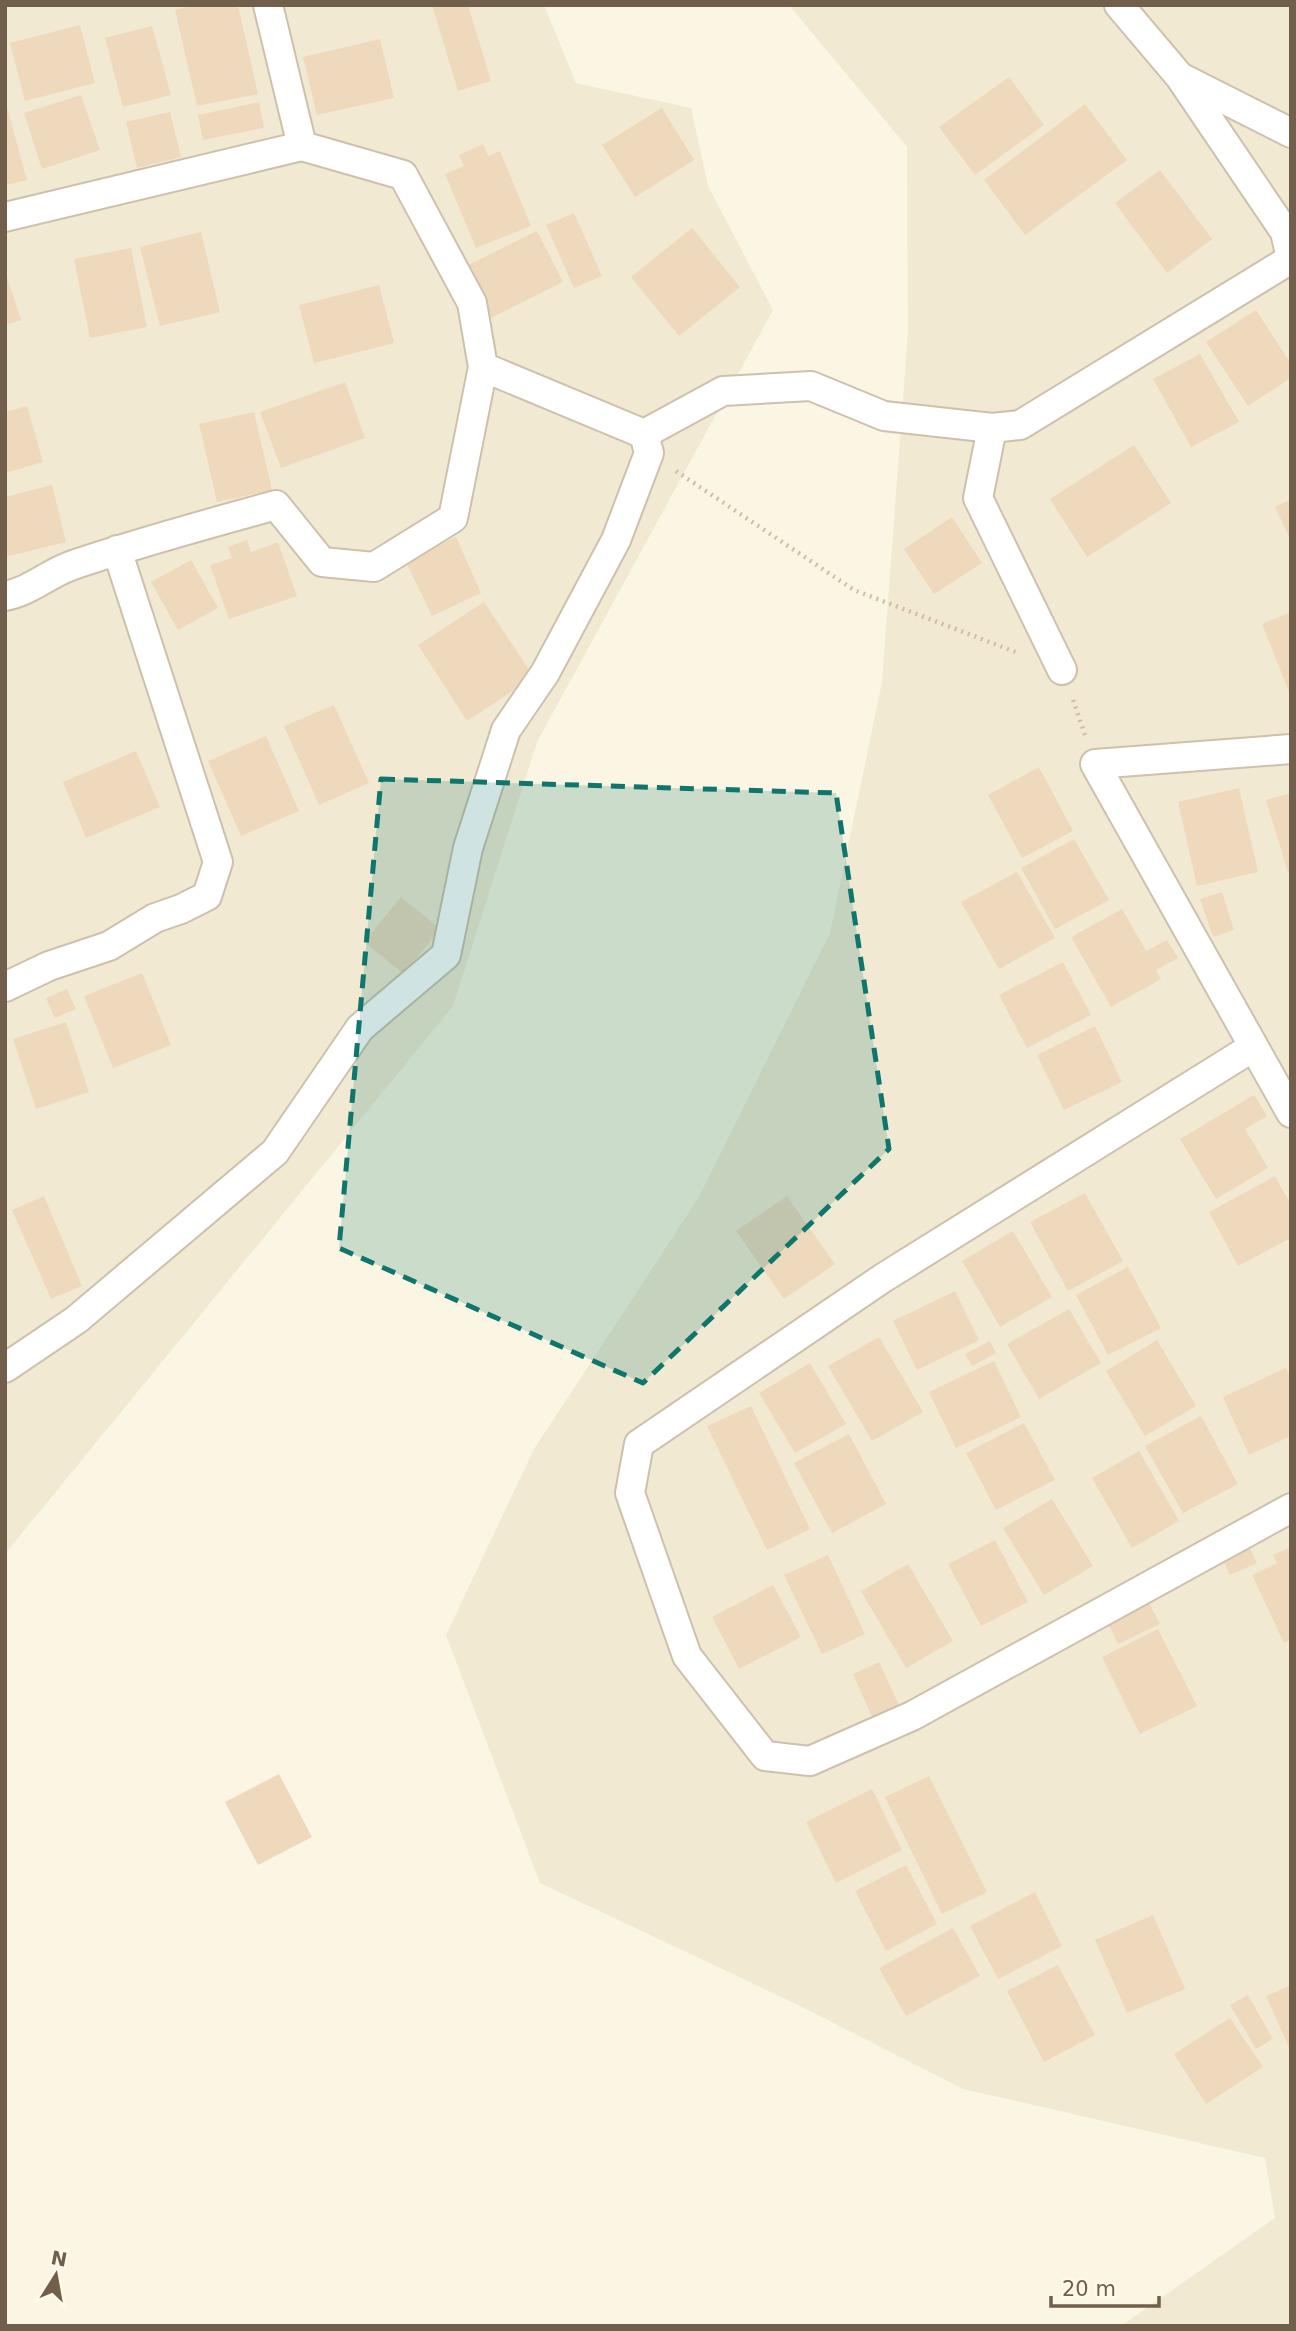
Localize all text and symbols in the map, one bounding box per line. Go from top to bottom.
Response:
north arrow [21,2240,91,2310]
text: N [49,2246,69,2271]
scale bar [1051,2264,1160,2308]
text: 20 m [1062,2277,1116,2301]

